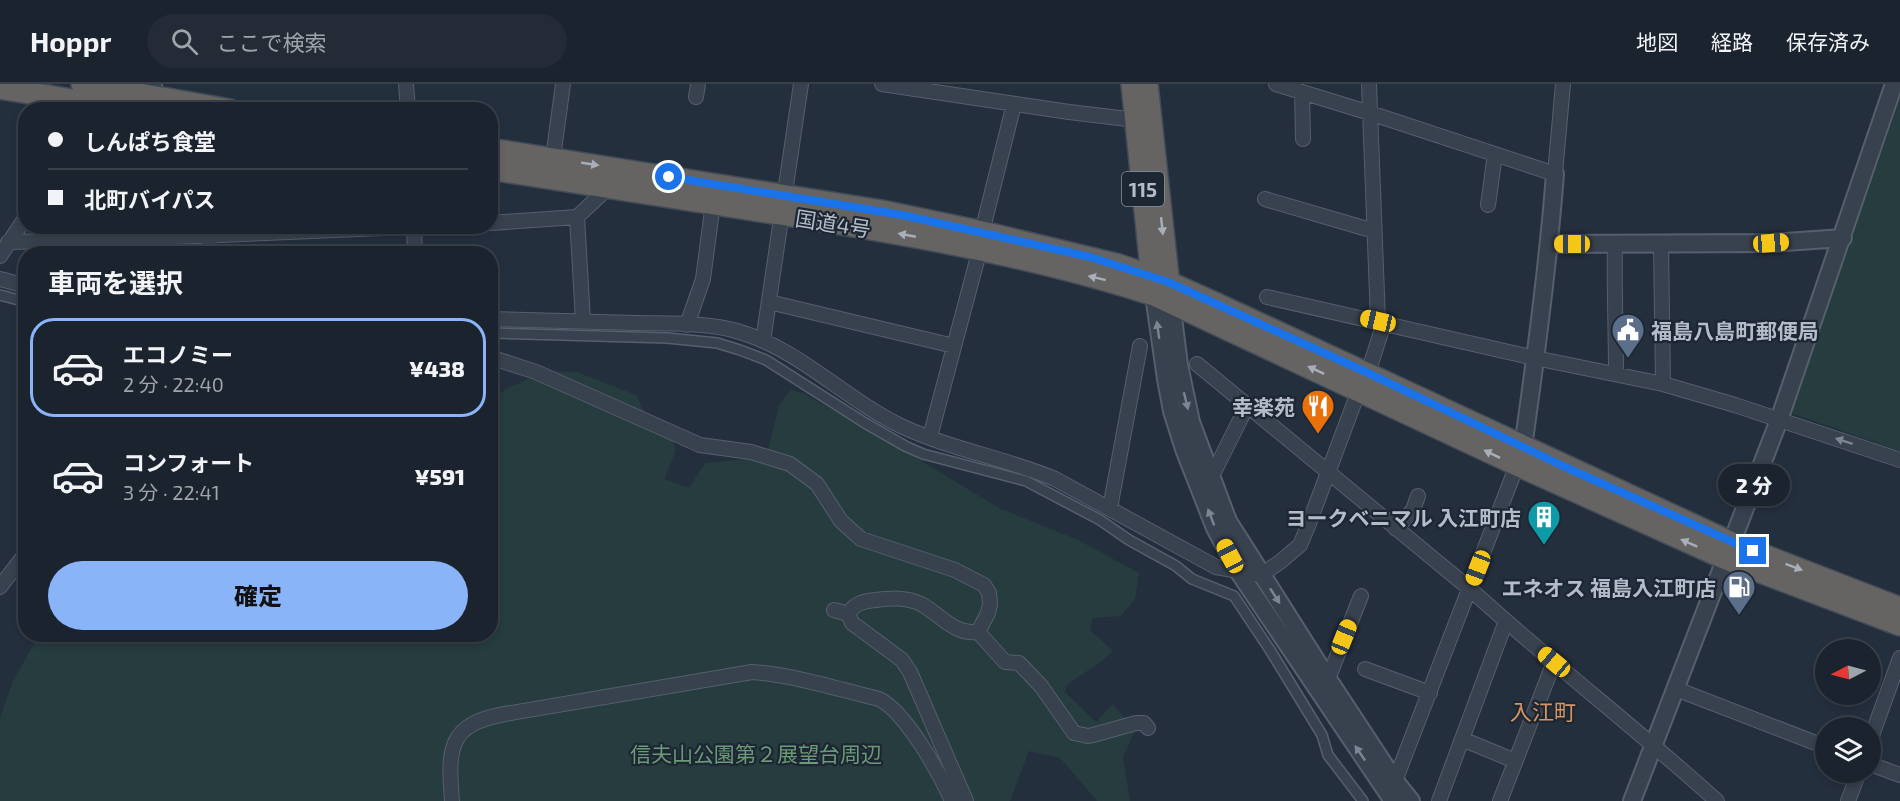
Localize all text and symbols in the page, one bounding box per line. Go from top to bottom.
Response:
search box [147,14,567,68]
text: Hoppr [30,24,111,58]
icon: search [168,25,201,58]
text: ここで検索 [216,29,326,55]
text: 地図 [1636,29,1678,54]
text: 経路 [1711,29,1753,54]
text: 保存済み [1786,29,1870,54]
text: しんぱち食堂 [84,128,216,154]
one-way arrow [581,160,600,169]
route start [655,163,682,190]
road number: 115 [1122,172,1164,206]
text: 北町バイパス [84,186,216,212]
street label: 国道4号 [794,205,872,241]
one-way arrow [1157,216,1167,235]
one-way arrow [898,230,917,239]
car [1752,233,1790,253]
car [1554,235,1590,253]
text: 車両を選択 [48,266,183,298]
one-way arrow [1088,273,1107,283]
car [1358,308,1398,334]
public building icon: 福島八島町郵便局 [1610,312,1646,359]
place label: 福島八島町郵便局 [1651,318,1819,343]
one-way arrow [1153,321,1162,340]
icon: car [51,341,105,395]
text: エコノミー [123,341,233,367]
text: ¥438 [409,355,465,381]
one-way arrow [1308,365,1325,374]
text: 2 分 · 22:40 [123,372,224,396]
restaurant icon: 幸楽苑 [1300,388,1336,435]
one-way arrow [1182,392,1191,410]
place label: 幸楽苑 [1232,394,1295,419]
one-way arrow [1835,436,1853,446]
icon: car [51,449,105,503]
text: コンフォート [123,449,254,475]
one-way arrow [1484,449,1501,458]
text: ¥591 [414,463,465,489]
callout: 2 分 [1717,464,1789,506]
text: 2 分 [1736,473,1772,497]
text: 3 分 · 22:41 [123,480,220,504]
building icon: ヨークベニマル 入江町店 [1526,499,1562,546]
place label: ヨークベニマル 入江町店 [1285,505,1521,530]
one-way arrow [1205,508,1215,526]
car [1214,536,1246,576]
one-way arrow [1680,537,1698,547]
route end [1739,537,1766,564]
car [1463,548,1493,588]
button: 確定 [48,561,468,630]
one-way arrow [1785,563,1803,572]
fuel station icon: エネオス 福島入江町店 [1721,569,1757,616]
place label: エネオス 福島入江町店 [1501,575,1716,600]
one-way arrow [1269,588,1281,604]
car [1329,617,1359,657]
north arrow [1815,639,1881,705]
map controls [1815,639,1881,783]
car [1534,644,1574,680]
district label: 入江町 [1510,698,1576,724]
button: layers [1815,717,1881,783]
park label: 信夫山公園第２展望台周辺 [630,741,882,766]
one-way arrow [1354,745,1366,761]

